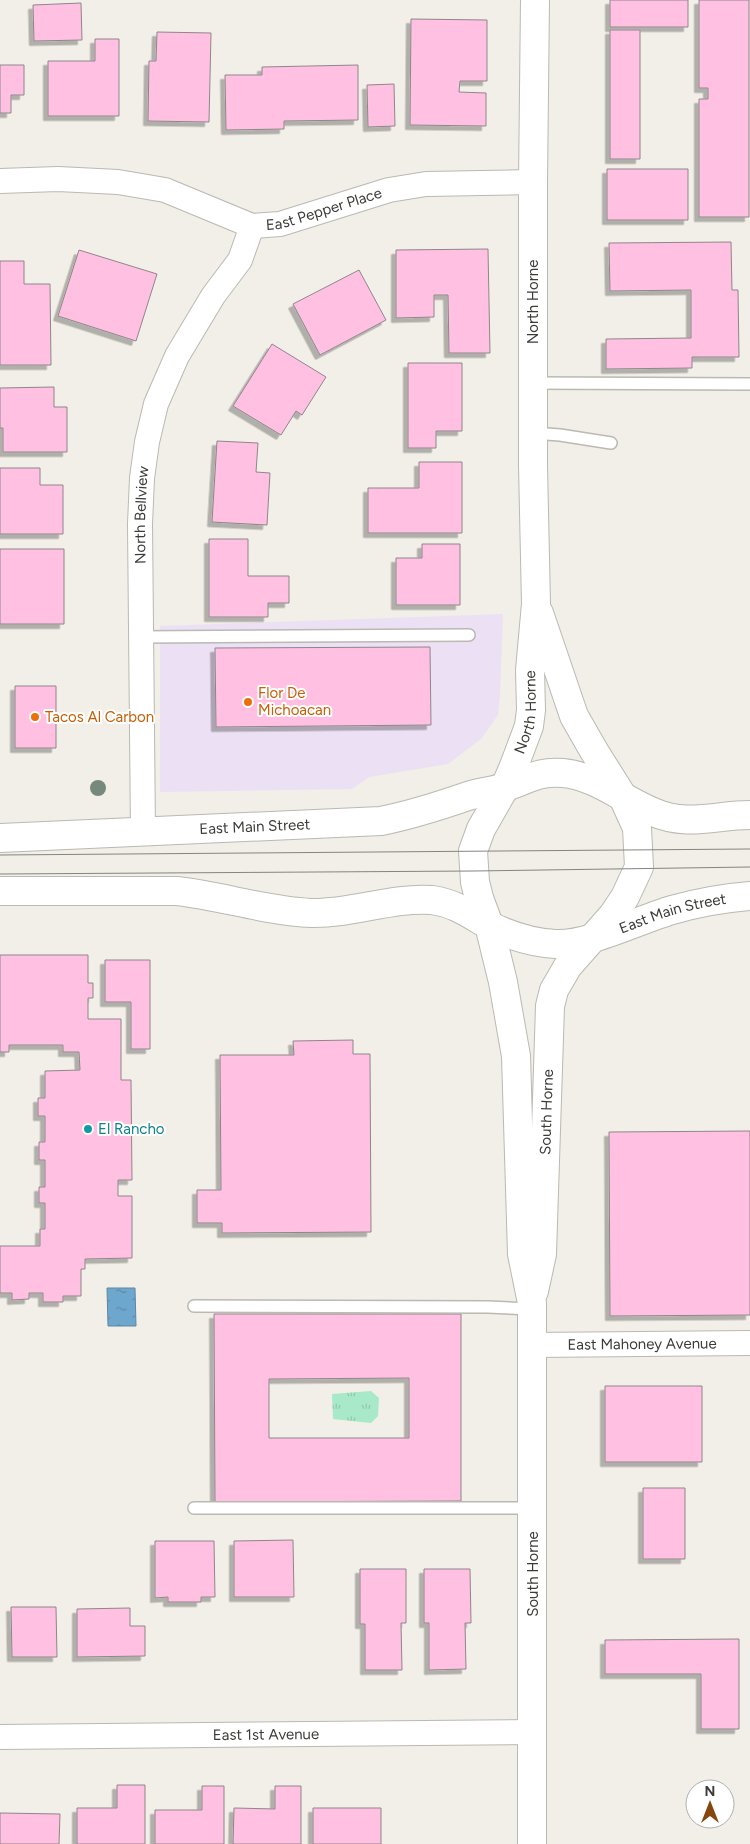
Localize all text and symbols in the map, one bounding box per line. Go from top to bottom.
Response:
street label: East Pepper Place [265,184,384,234]
street label: North Horne [524,260,542,344]
street label: North Bellview [131,465,153,564]
street label: North Horne [510,670,540,756]
place label: Flor De Michoacan [258,684,331,719]
marker: Flor De Michoacan [242,696,254,708]
place label: Tacos Al Carbon [45,708,154,726]
marker: Tacos Al Carbon [29,711,41,723]
street label: East Main Street [199,815,311,838]
street label: East Main Street [617,890,728,937]
street label: South Horne [536,1069,557,1155]
place label: El Rancho [98,1120,165,1138]
marker: El Rancho [82,1123,94,1135]
street label: East Mahoney Avenue [567,1334,717,1354]
street label: South Horne [524,1531,542,1617]
street label: East 1st Avenue [213,1725,319,1744]
north arrow [685,1779,735,1829]
text: N [705,1783,715,1800]

